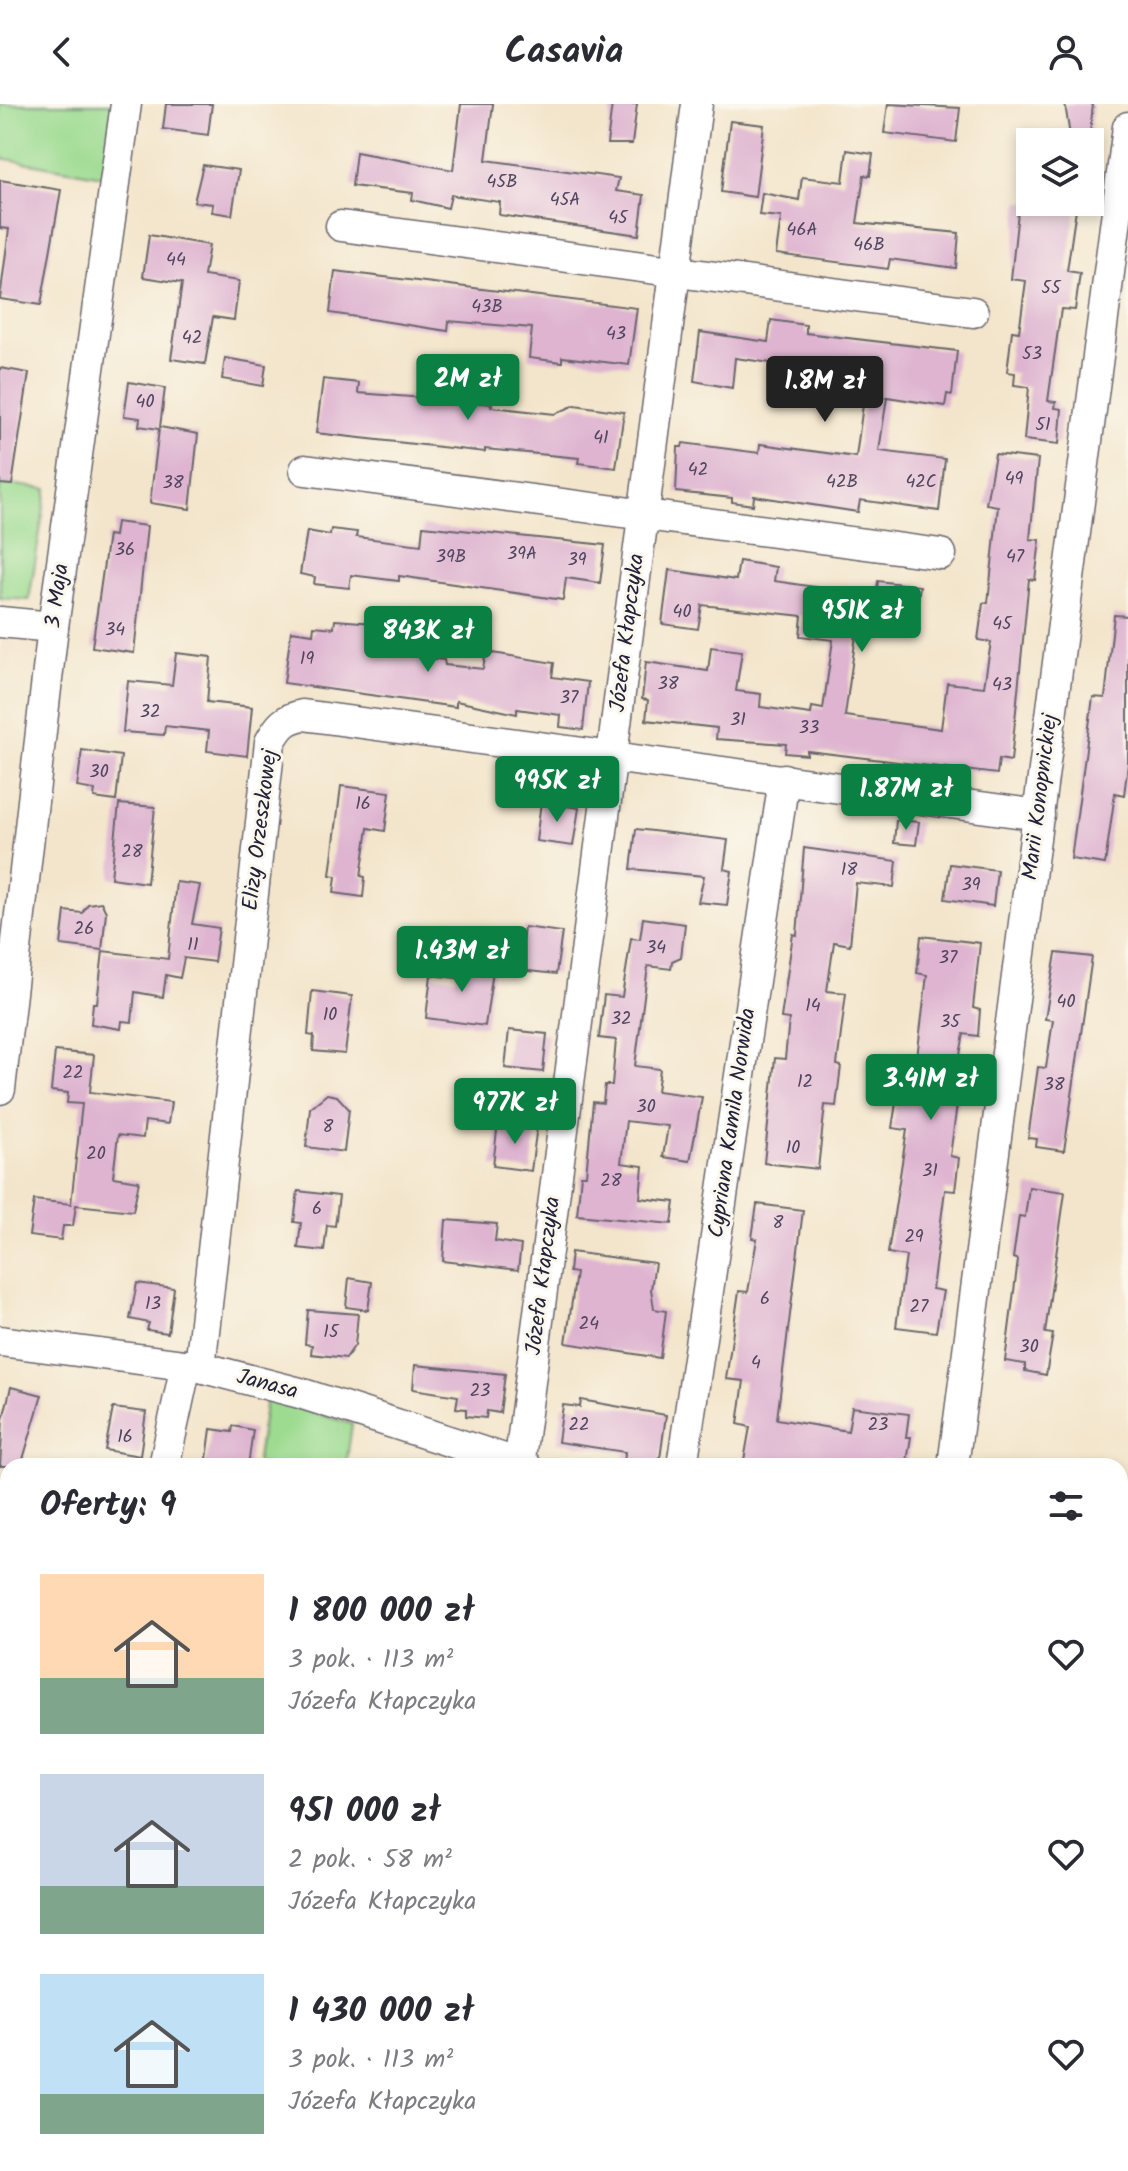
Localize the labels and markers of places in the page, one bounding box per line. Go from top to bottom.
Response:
pin: 2M zł [412,354,524,422]
pin: 1.8M zł [751,356,899,424]
pin: 951K zł [788,586,936,654]
pin: 843K zł [354,606,502,674]
pin: 995K zł [483,756,631,824]
pin: 1.87M zł [823,764,989,832]
pin: 1.43M zł [379,926,545,994]
pin: 3.41M zł [848,1054,1014,1122]
pin: 977K zł [441,1078,589,1146]

